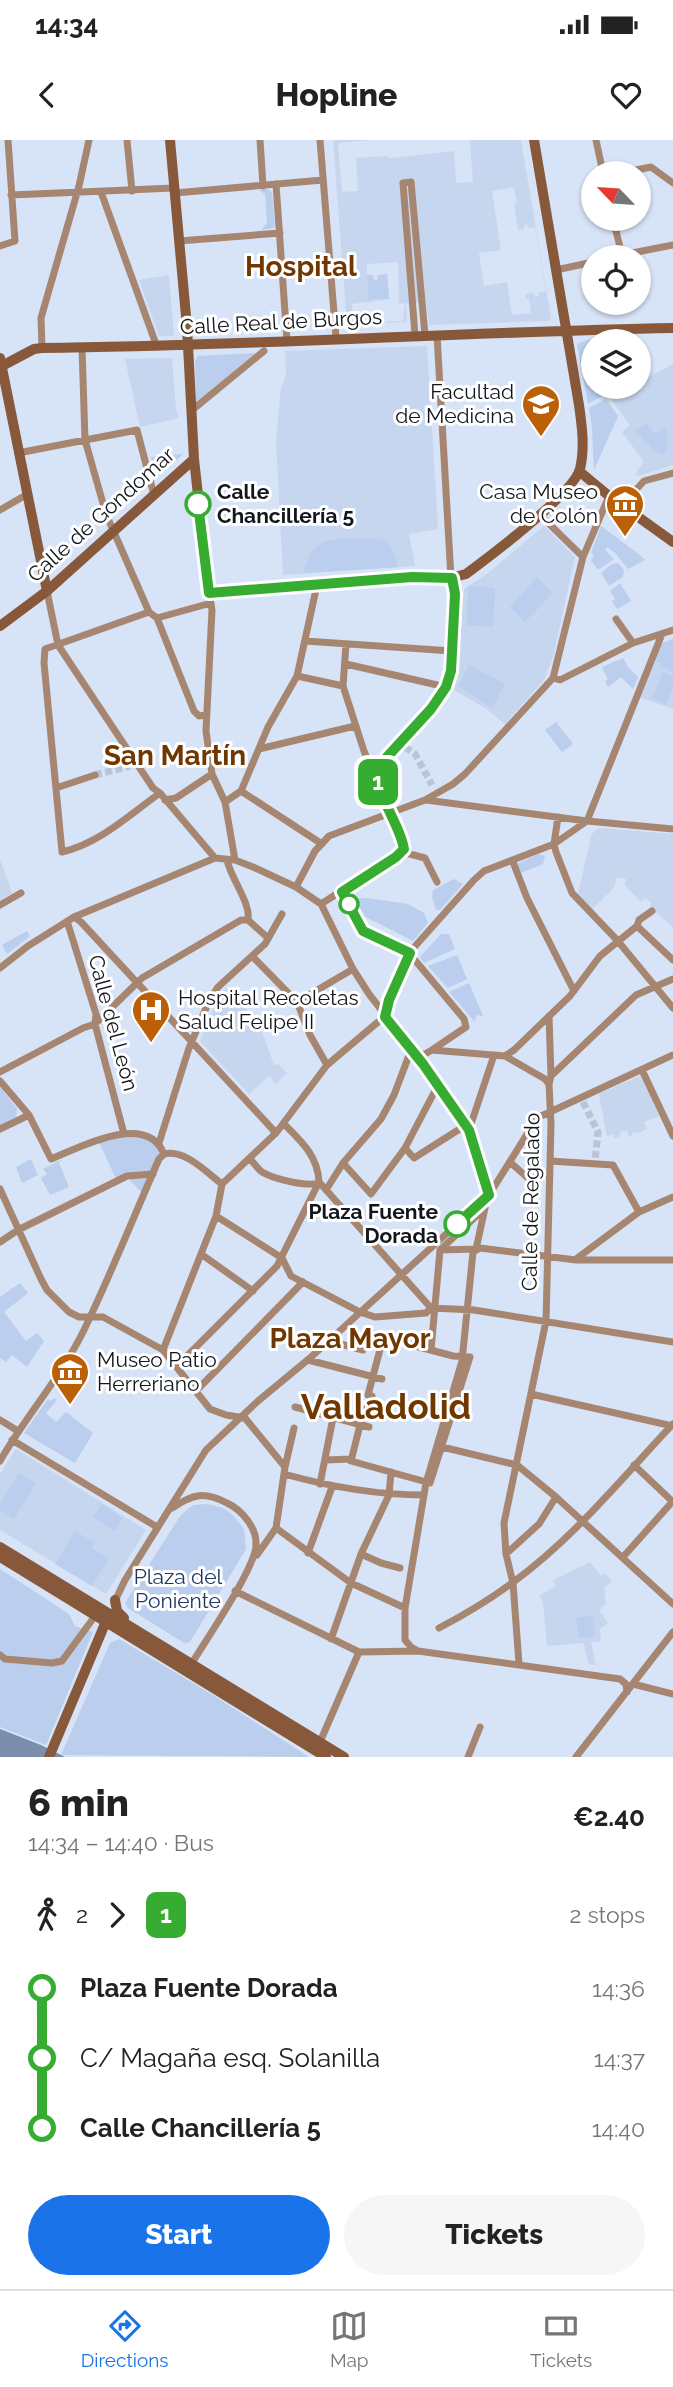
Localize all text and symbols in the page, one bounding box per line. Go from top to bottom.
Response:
text: 14:34 [35,10,98,40]
icon: back [28,76,66,114]
text: Hopline [276,76,397,113]
icon: heart [607,76,645,114]
north arrow [581,161,651,231]
map controls [581,161,651,399]
button: locate [581,245,651,315]
district label: Hospital [245,250,357,283]
street label: Calle Real de Burgos [179,304,383,339]
button: layers [581,329,651,399]
place label: Facultad de Medicina [395,379,514,428]
school or university icon: Facultad de Medicina [520,383,562,438]
street label: Calle de Gondomar [22,442,180,587]
place label: Calle Chancillería 5 [217,479,354,528]
place label: Casa Museo de Colón [479,479,598,528]
museum icon: Casa Museo de Colón [604,483,646,538]
marker: Calle Chancillería 5 [185,491,211,517]
district label: San Martín [104,739,246,772]
line badge: 1 [355,759,401,805]
text: 1 [372,767,384,796]
unlabelled marker [339,894,359,914]
street label: Calle del León [83,952,144,1094]
place label: Hospital Recoletas Salud Felipe II [178,985,359,1034]
hospital icon: Hospital Recoletas Salud Felipe II [130,989,172,1044]
street label: Calle de Regalado [516,1113,545,1291]
place label: Plaza Fuente Dorada [308,1199,438,1248]
marker: Plaza Fuente Dorada [444,1211,470,1237]
district label: Plaza Mayor [269,1322,431,1355]
place label: Museo Patio Herreriano [97,1347,217,1396]
museum icon: Museo Patio Herreriano [49,1351,91,1406]
district label: Valladolid [301,1386,471,1427]
park label: Plaza del Poniente [134,1564,223,1613]
text: 6 min [28,1780,129,1825]
text: €2.40 [573,1802,645,1832]
text: 14:34 – 14:40 · Bus [28,1829,214,1856]
icon: walk [28,1896,66,1934]
icon: forward [98,1896,136,1934]
text: 1 [160,1900,172,1929]
text: 2 [76,1901,88,1928]
text: 2 stops [570,1901,645,1928]
text: Plaza Fuente Dorada [80,1973,338,2003]
text: 14:36 [592,1975,645,2002]
text: C/ Magaña esq. Solanilla [80,2043,380,2073]
text: 14:37 [594,2045,645,2072]
text: Calle Chancillería 5 [80,2113,321,2143]
text: 14:40 [592,2115,645,2142]
button: Start [28,2195,330,2275]
button: Tickets [344,2195,645,2275]
tab: Directions [81,2307,168,2371]
tab: Map [330,2307,369,2371]
tab: Tickets [530,2307,592,2371]

